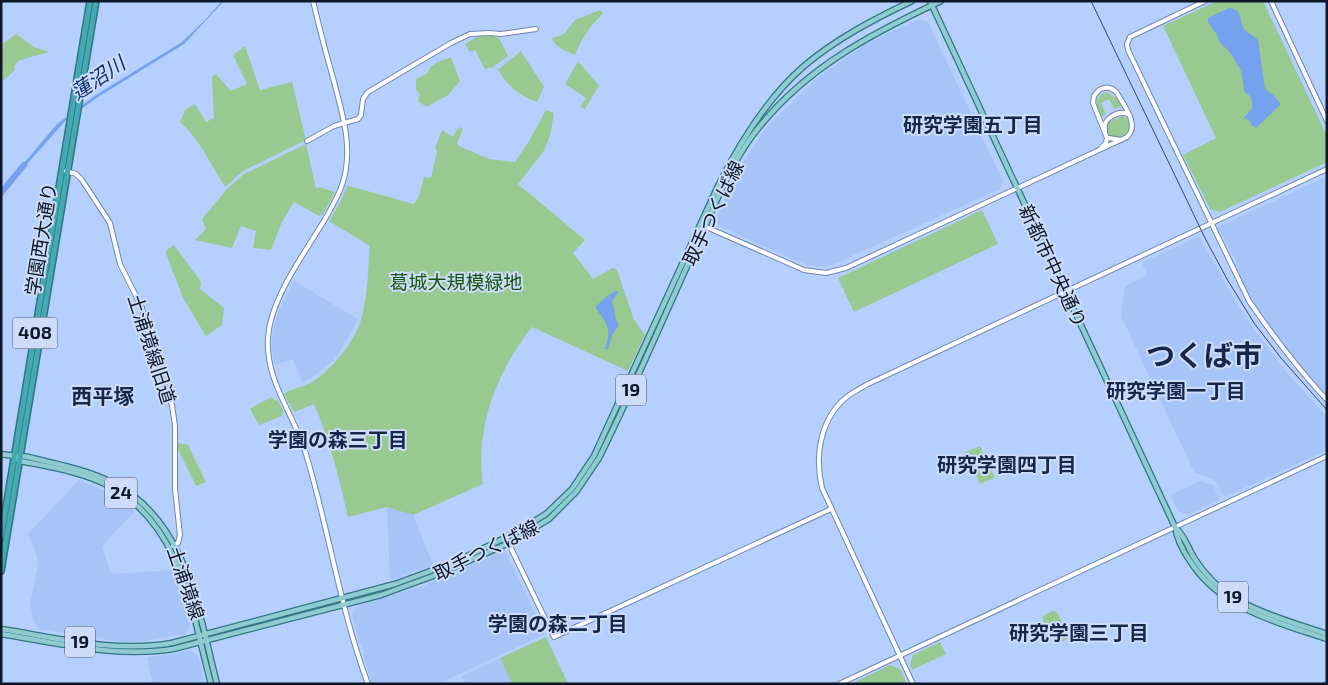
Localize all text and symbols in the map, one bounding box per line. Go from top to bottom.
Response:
water label: 蓮沼川 [66,49,131,104]
district label: 研究学園五丁目 [903,112,1043,136]
street label: 取手つくば線 [677,157,748,269]
street label: 学園西大通り [20,181,61,297]
street label: 新都市中央通り [1015,201,1092,331]
park label: 葛城大規模緑地 [389,270,523,293]
street label: 土浦境線旧道 [124,291,181,407]
road number: 408 [12,317,58,348]
district label: つくば市 [1146,337,1262,372]
road number: 19 [616,374,646,406]
district label: 研究学園一丁目 [1106,378,1246,402]
district label: 西平塚 [72,383,135,408]
district label: 学園の森三丁目 [268,427,408,451]
district label: 研究学園四丁目 [937,452,1077,476]
road number: 24 [105,478,137,508]
street label: 取手つくば線 [430,514,542,585]
street label: 土浦境線 [163,543,210,623]
road number: 19 [1218,582,1248,612]
district label: 学園の森二丁目 [488,611,628,635]
district label: 研究学園三丁目 [1009,620,1149,644]
road number: 19 [65,626,95,658]

